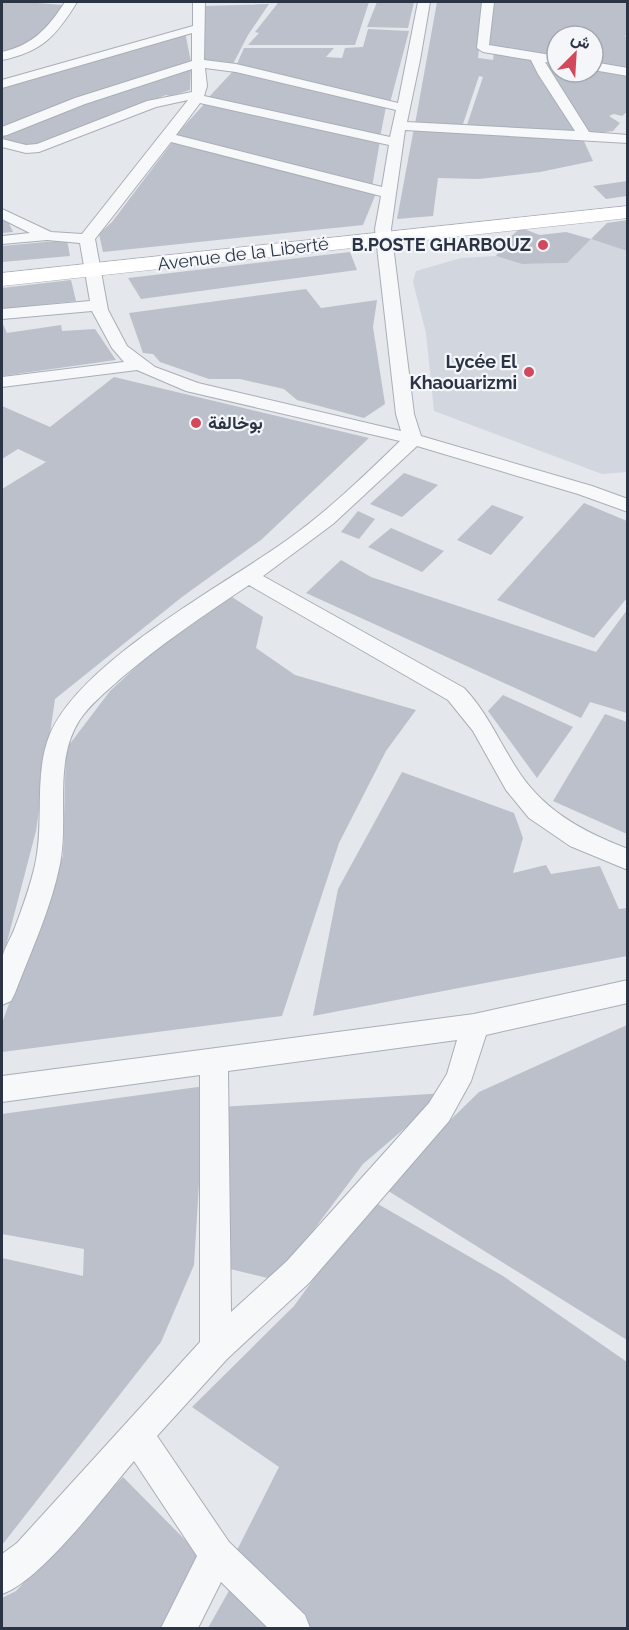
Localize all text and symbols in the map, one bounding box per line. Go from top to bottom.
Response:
north arrow [545,24,605,84]
text: ش [568,28,594,53]
street label: Avenue de la Liberté [156,233,330,274]
place label: B.POSTE GHARBOUZ [351,234,531,255]
marker: B.POSTE GHARBOUZ [536,238,550,252]
place label: Lycée El Khaouarizmi [410,351,517,393]
marker: Lycée El Khaouarizmi [522,365,536,379]
place label: بوخالفة [208,412,263,434]
marker: بوخالفة [189,416,203,430]

